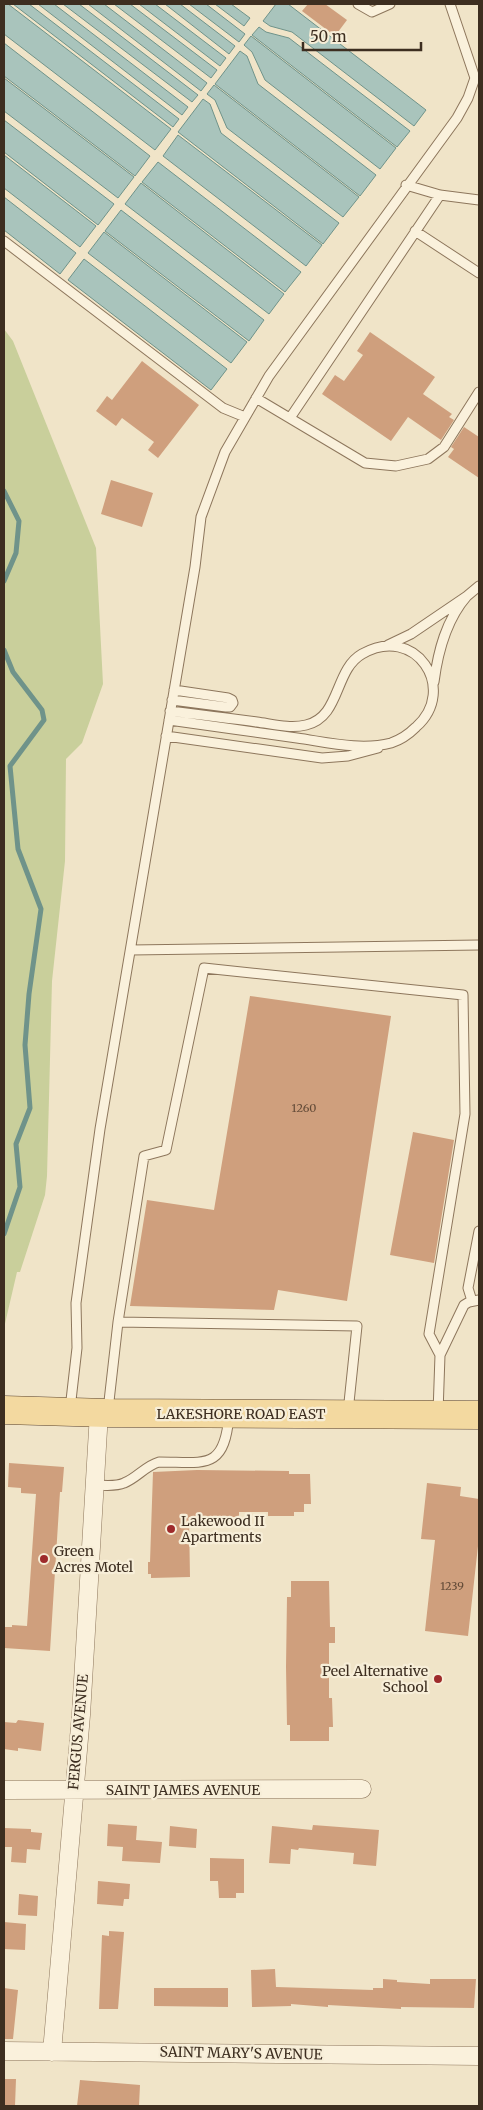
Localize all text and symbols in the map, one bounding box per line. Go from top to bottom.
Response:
scale bar [303,20,420,52]
text: 50 m [310,27,347,46]
house number: 1260 [292,1101,316,1115]
street label: LAKESHORE ROAD EAST [156,1405,326,1423]
place label: Lakewood II Apartments [180,1512,265,1546]
marker: Lakewood II Apartments [165,1523,177,1535]
place label: Green Acres Motel [53,1542,134,1576]
marker: Green Acres Motel [38,1553,50,1565]
house number: 1239 [440,1579,464,1593]
place label: Peel Alternative School [322,1662,429,1696]
street label: FERGUS AVENUE [64,1673,92,1791]
marker: Peel Alternative School [432,1673,444,1685]
street label: SAINT JAMES AVENUE [106,1781,260,1799]
street label: SAINT MARY'S AVENUE [159,2043,323,2063]

